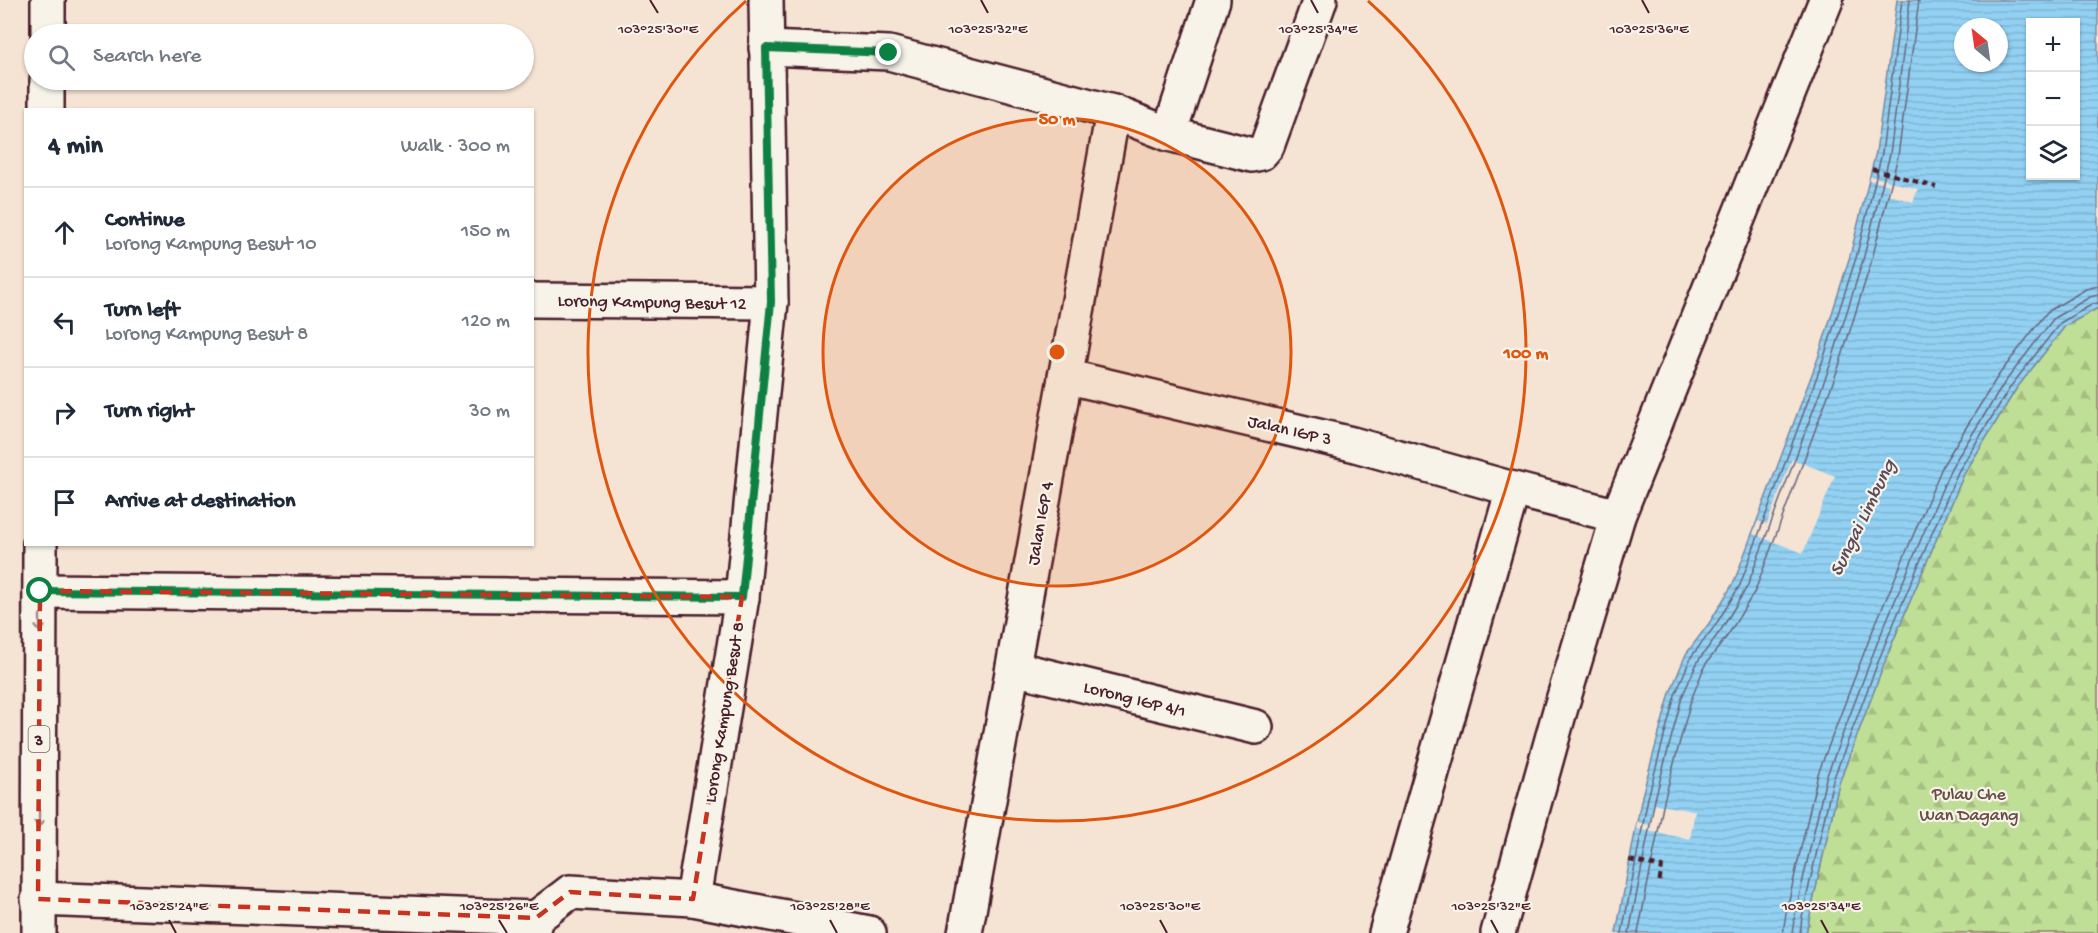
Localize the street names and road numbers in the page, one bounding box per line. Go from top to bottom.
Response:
street label: Lorong Kampung Besut 12 [557,291,747,316]
street label: Jalan IGP 3 [1245,412,1333,451]
street label: Jalan IGP 4 [1024,479,1059,567]
street label: Lorong Kampung Besut 8 [701,620,750,804]
street label: Lorong IGP 4/1 [1081,678,1188,723]
road number: 3 [28,726,50,752]

